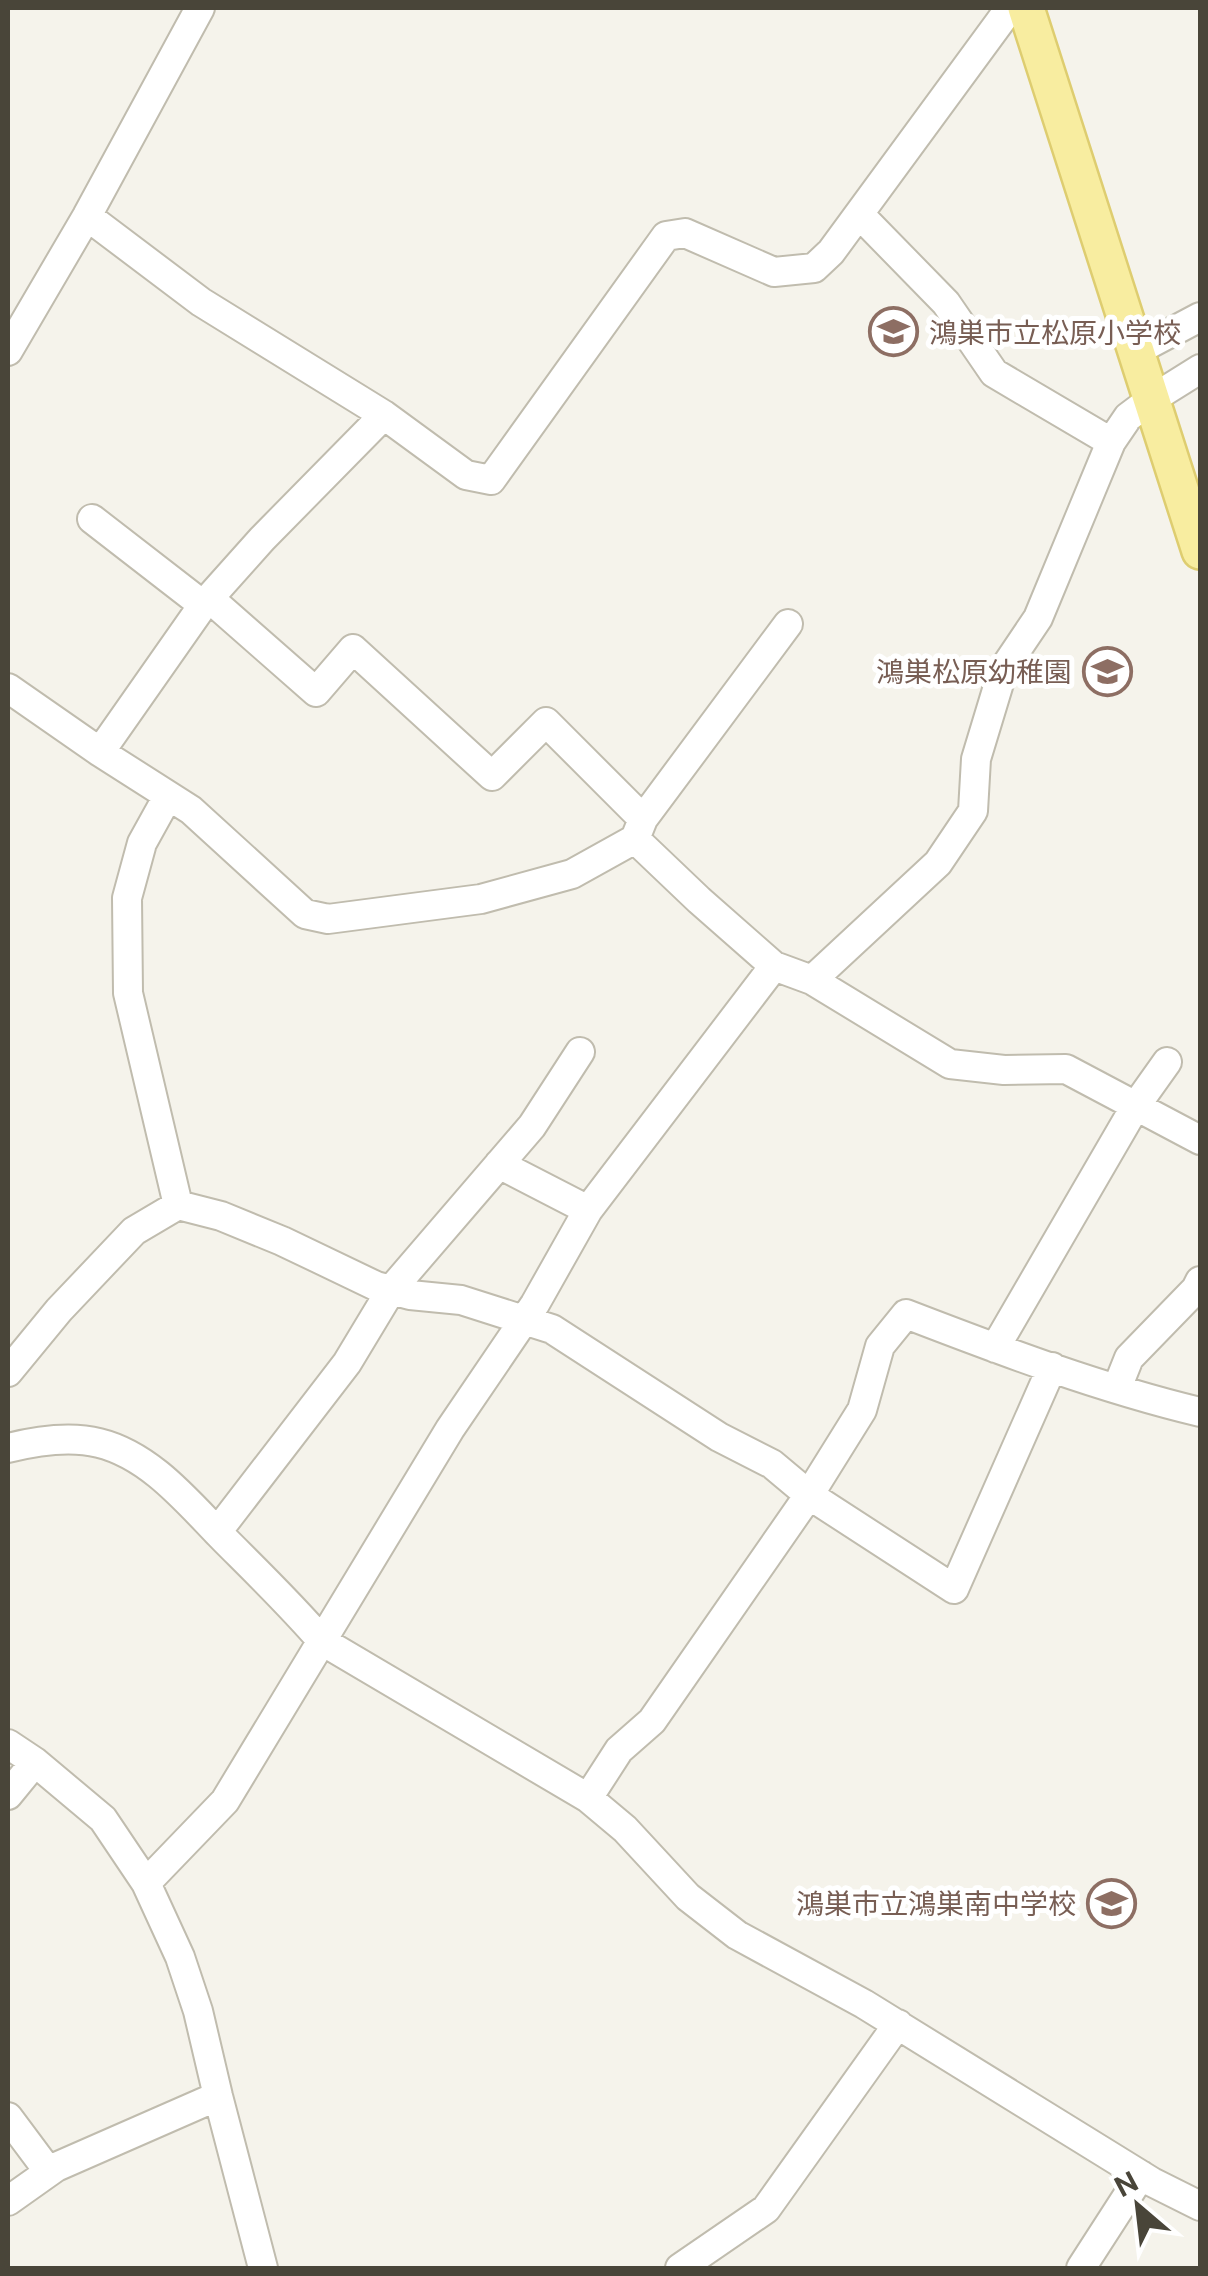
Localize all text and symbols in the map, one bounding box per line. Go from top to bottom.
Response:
school or university icon: 鴻巣市立松原小学校 [868,306,920,358]
place label: 鴻巣市立松原小学校 [929,316,1181,349]
school or university icon: 鴻巣松原幼稚園 [1081,645,1133,697]
place label: 鴻巣松原幼稚園 [876,655,1072,688]
school or university icon: 鴻巣市立鴻巣南中学校 [1085,1877,1137,1929]
place label: 鴻巣市立鴻巣南中学校 [796,1887,1076,1920]
north arrow [1088,2156,1188,2256]
text: N [1109,2164,1143,2203]

